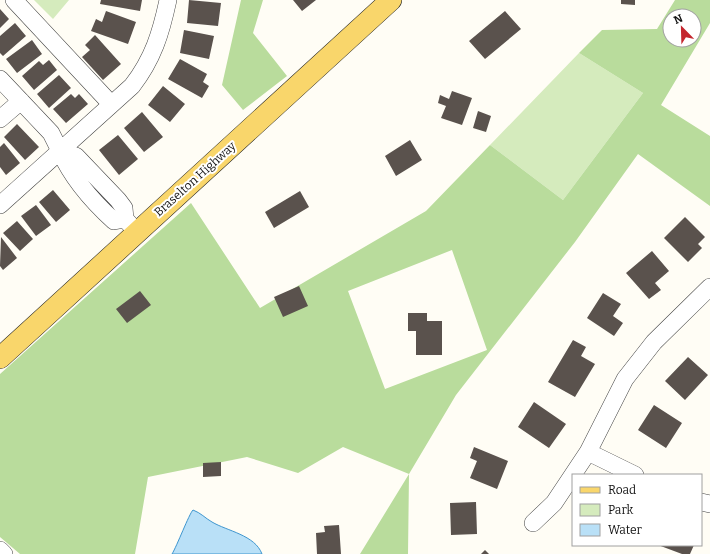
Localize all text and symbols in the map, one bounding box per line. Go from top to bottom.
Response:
north arrow [662,8,702,48]
text: N [672,11,685,27]
street label: Braselton Highway [151,138,239,219]
legend [572,474,702,546]
text: Road [608,483,636,497]
text: Park [608,503,634,517]
text: Water [608,523,643,537]

